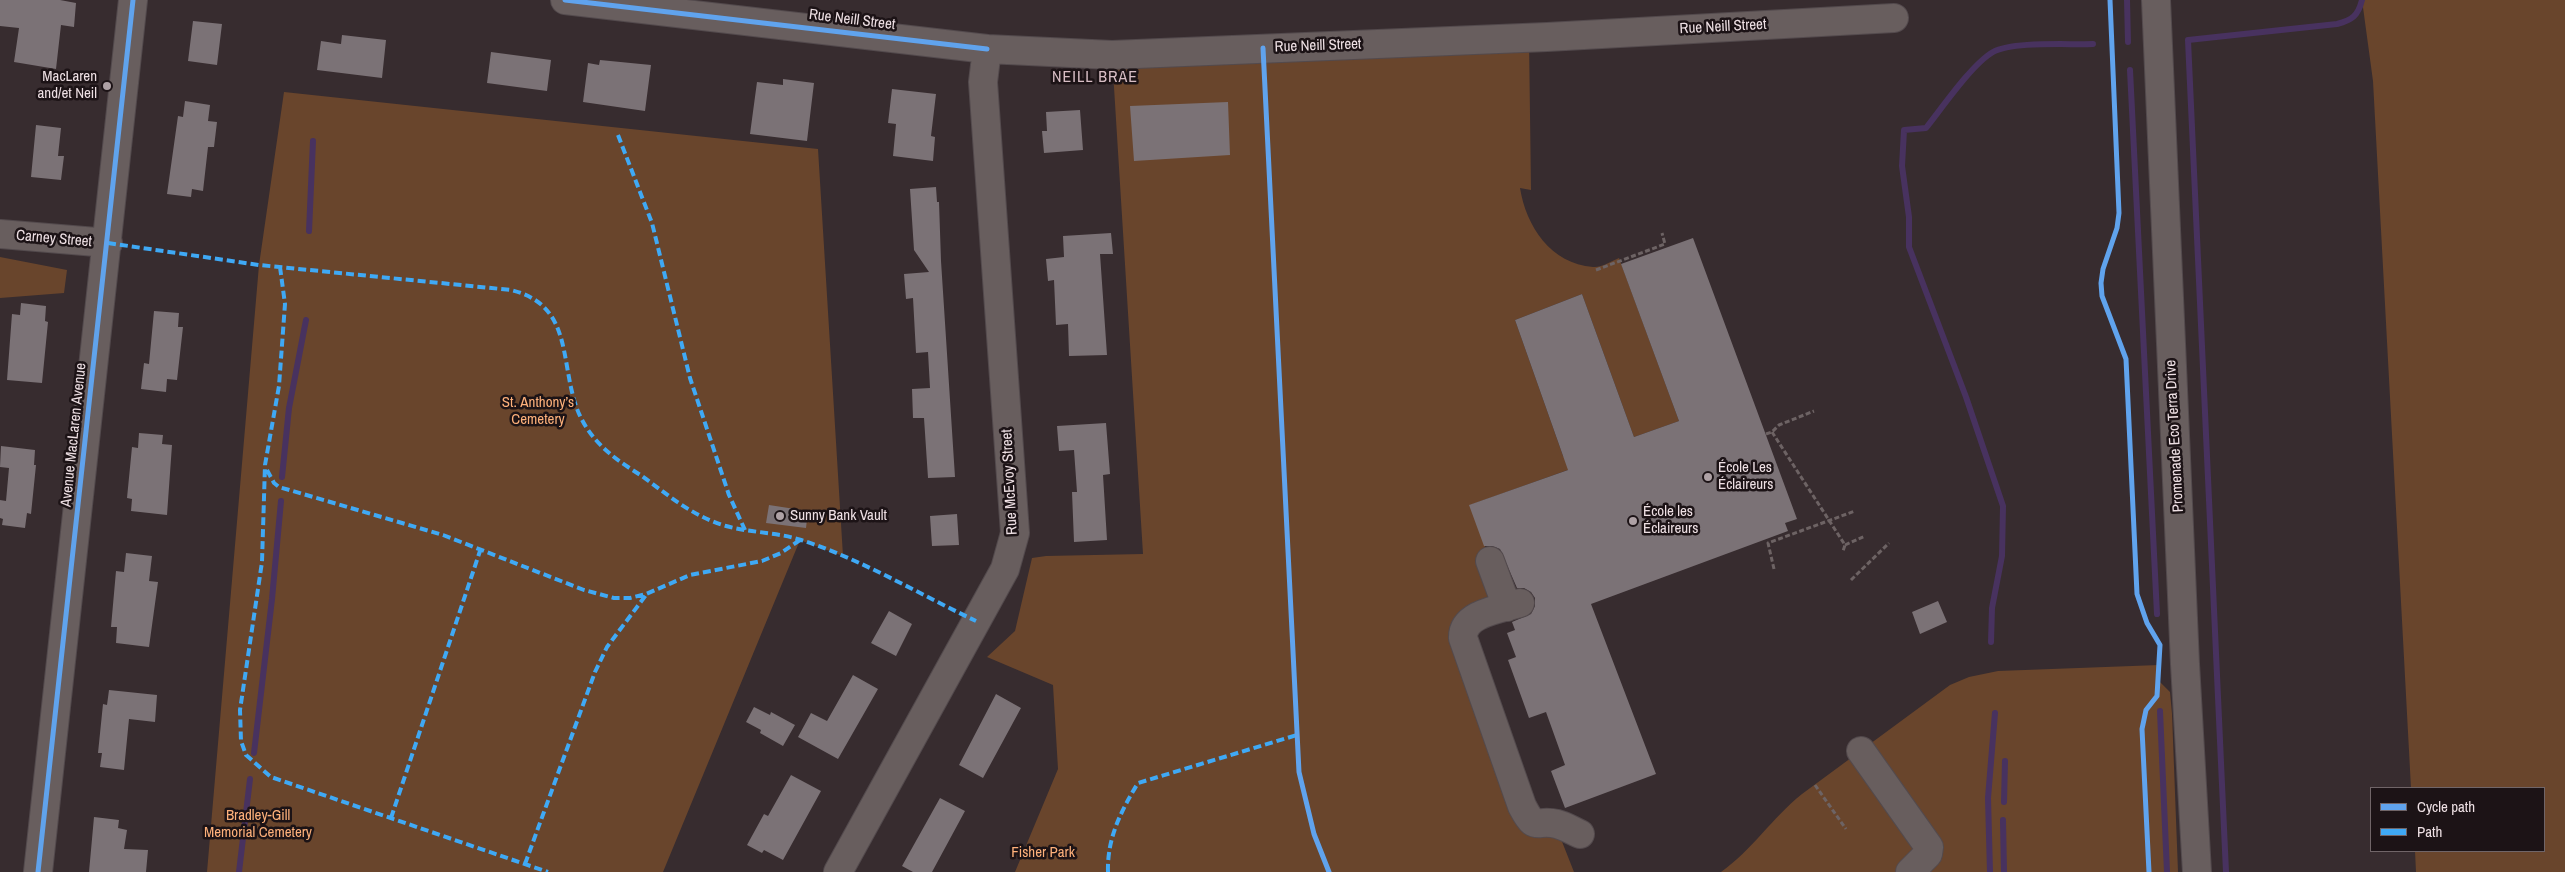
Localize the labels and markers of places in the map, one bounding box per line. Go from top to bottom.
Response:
place label: MacLaren and/et Neil [38,68,97,103]
marker: MacLaren and/et Neil [101,80,113,92]
place label: École Les Éclaireurs [1718,459,1773,494]
marker: École Les Éclaireurs [1702,471,1714,483]
place label: École les Éclaireurs [1643,503,1698,538]
place label: Sunny Bank Vault [790,507,887,525]
marker: Sunny Bank Vault [774,510,786,522]
marker: École les Éclaireurs [1627,515,1639,527]

